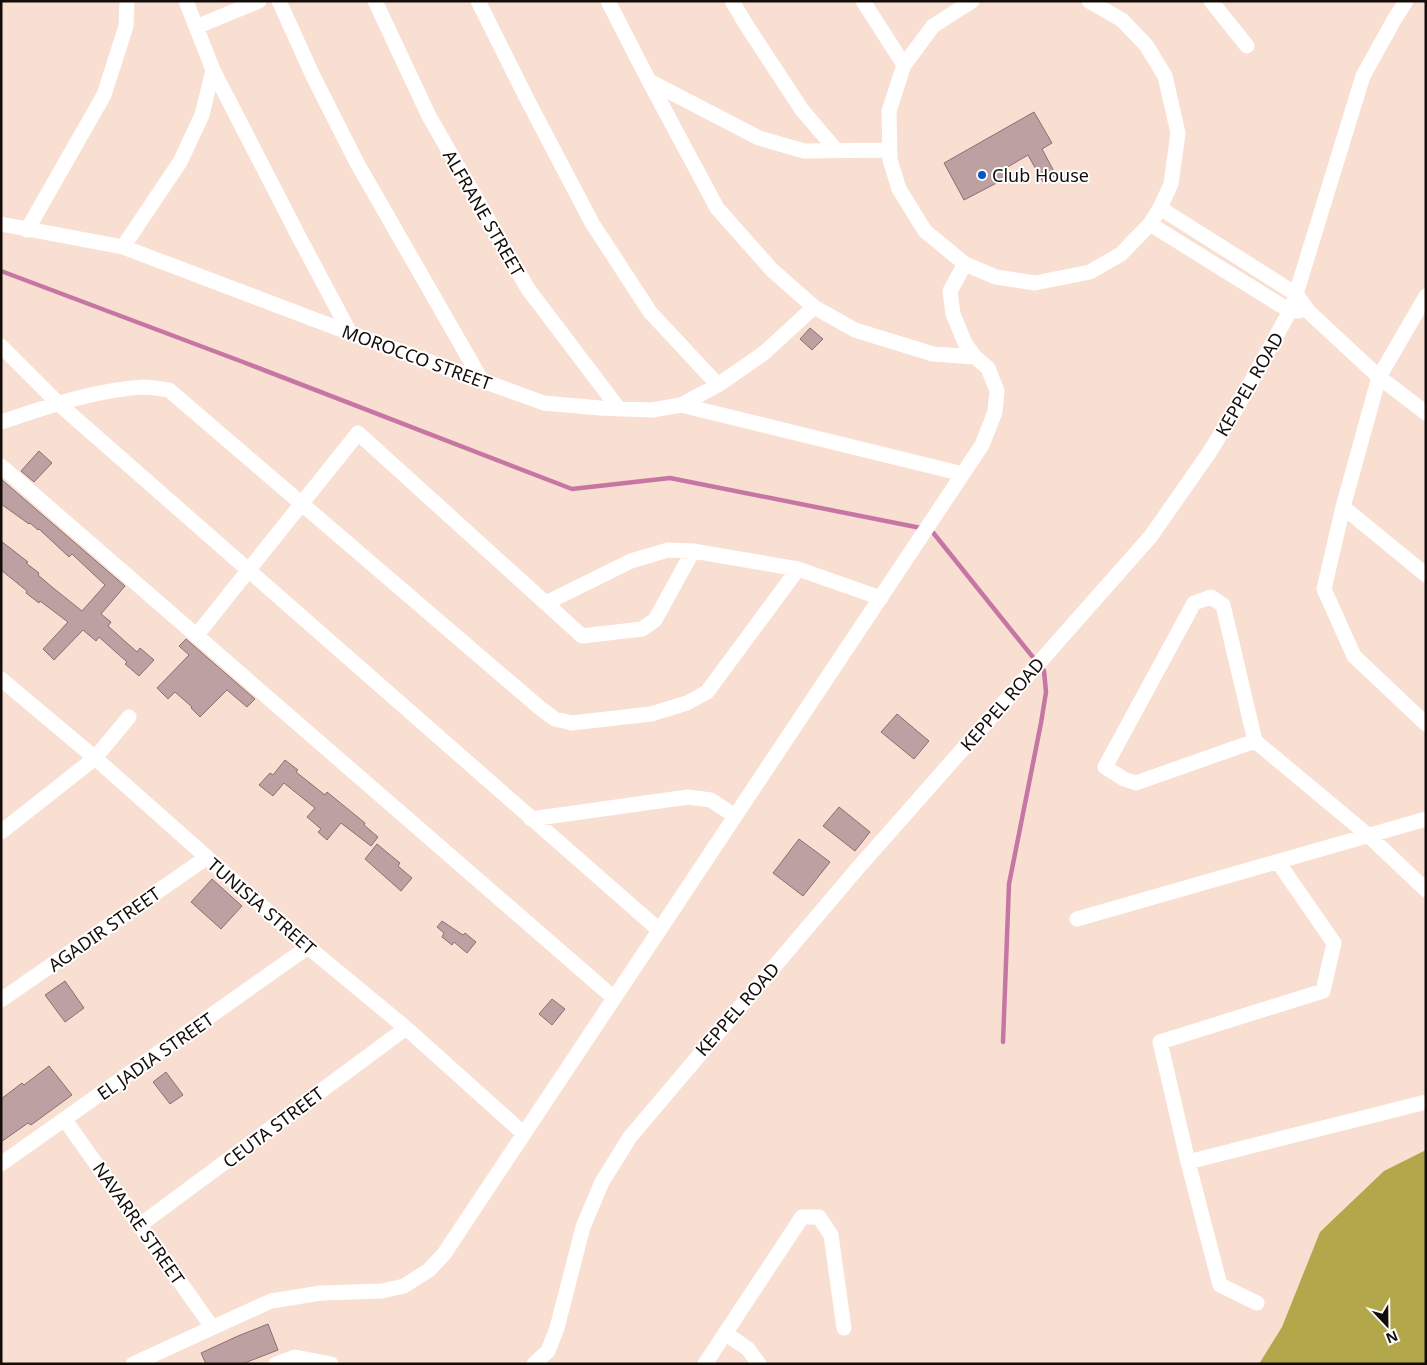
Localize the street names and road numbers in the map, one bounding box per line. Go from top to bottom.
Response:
street label: ALFRANE STREET [438,145,530,281]
street label: MOROCCO STREET [339,319,495,395]
street label: KEPPEL ROAD [1209,328,1289,440]
street label: KEPPEL ROAD [955,652,1049,756]
street label: TUNISIA STREET [203,852,321,960]
street label: AGADIR STREET [43,881,165,977]
street label: KEPPEL ROAD [690,957,784,1061]
street label: EL JADIA STREET [92,1007,218,1105]
street label: CEUTA STREET [218,1081,328,1173]
street label: NAVARRE STREET [88,1157,190,1289]

